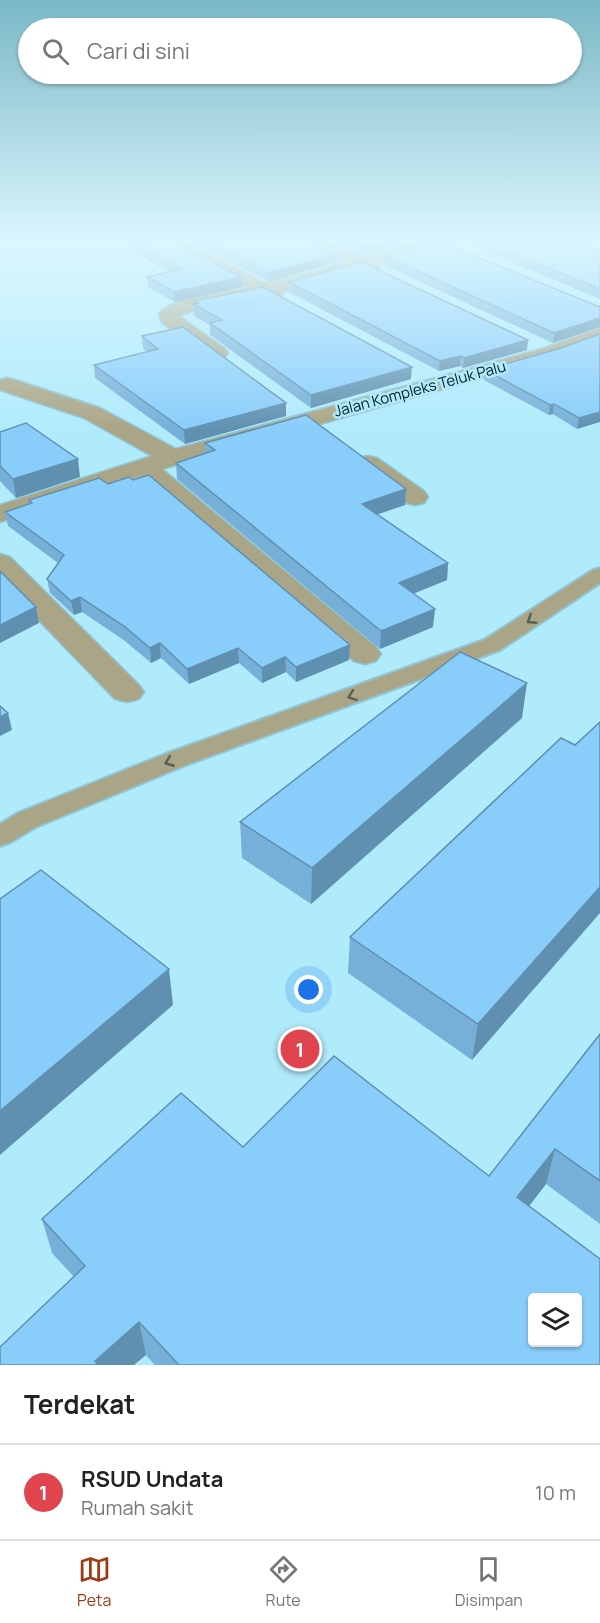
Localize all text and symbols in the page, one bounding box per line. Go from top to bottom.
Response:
search box [18,18,582,84]
icon: search [39,35,72,68]
text: Cari di sini [87,36,190,66]
street label: Jalan Kompleks Teluk Palu [332,355,508,422]
one-way arrow [526,612,537,623]
one-way arrow [347,688,358,701]
one-way arrow [164,755,175,767]
your location [294,975,323,1004]
pin: 1 [280,1026,320,1072]
map controls [528,1293,582,1347]
button: layers [528,1293,582,1347]
text: Terdekat [24,1386,135,1422]
text: RSUD Undata [81,1464,224,1494]
text: 1 [39,1479,48,1506]
text: 10 m [535,1479,576,1506]
text: Rumah sakit [81,1494,194,1521]
tab: Peta [77,1553,111,1611]
tab: Rute [266,1553,301,1611]
tab: Disimpan [455,1553,523,1611]

